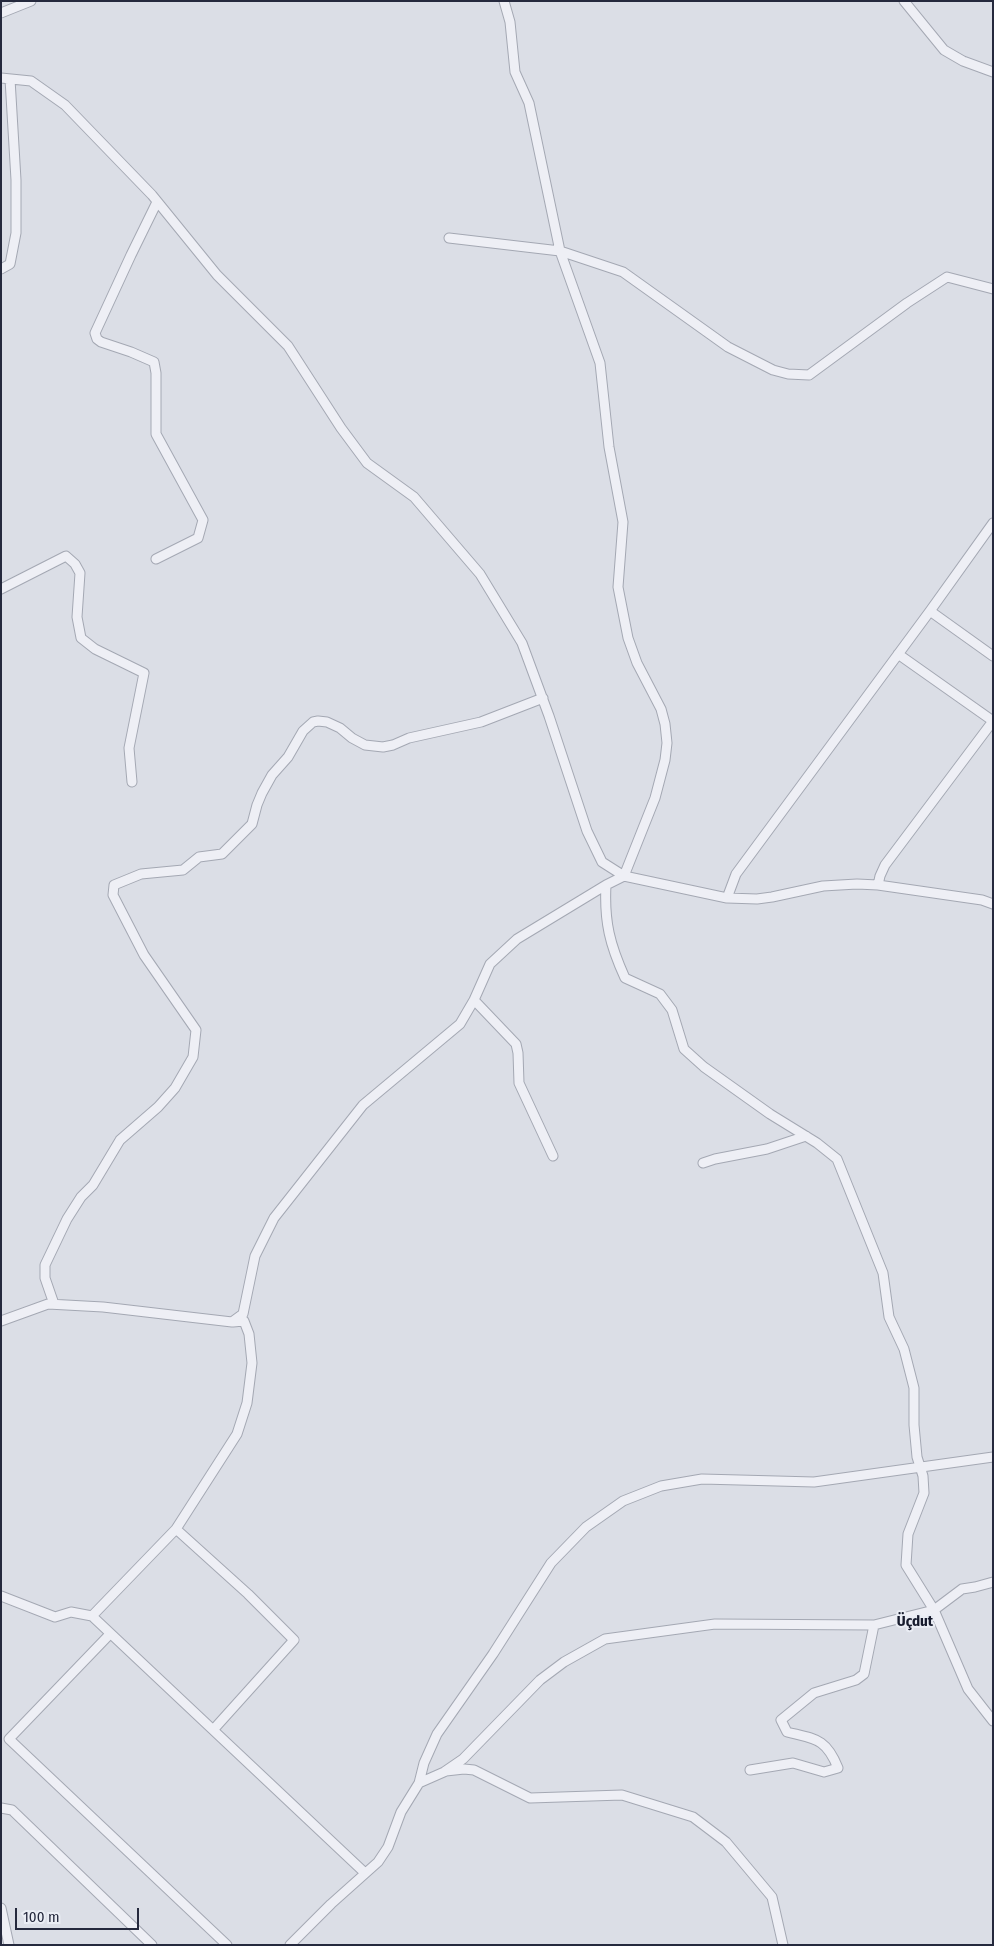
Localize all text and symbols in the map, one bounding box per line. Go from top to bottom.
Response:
district label: Üçdut [897,1613,933,1631]
scale bar [18,1898,141,1930]
text: 100 m [23,1908,60,1926]

